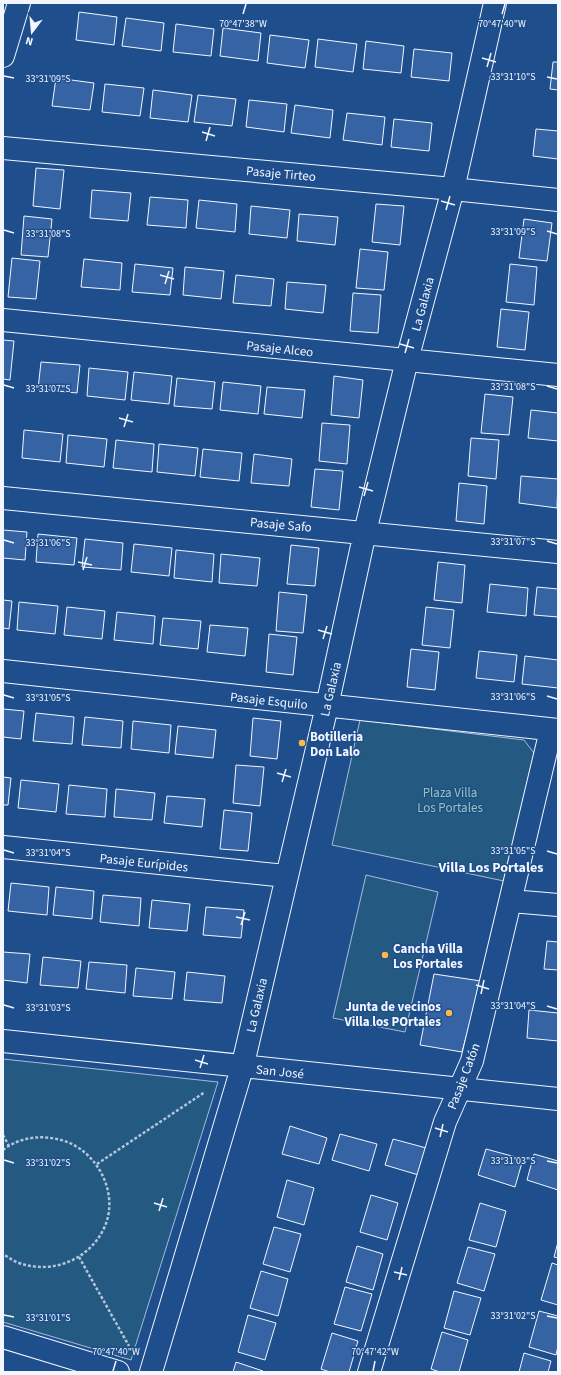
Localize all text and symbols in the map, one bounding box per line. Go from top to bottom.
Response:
north arrow [12,12,52,52]
text: 70°47'38"W [219,17,267,31]
text: 70°47'40"W [478,17,526,31]
text: N [24,33,35,49]
text: 33°31'10"S [490,70,536,84]
text: 33°31'09"S [25,72,71,86]
street label: Pasaje Tirteo [245,162,317,186]
text: 33°31'09"S [490,225,536,239]
text: 33°31'08"S [25,227,71,241]
street label: La Galaxia [407,275,439,333]
street label: Pasaje Alceo [246,337,314,361]
text: 33°31'08"S [490,380,536,394]
text: 33°31'07"S [25,382,71,396]
street label: Pasaje Safo [249,513,312,537]
text: 33°31'07"S [490,535,536,549]
text: 33°31'06"S [25,536,71,550]
street label: La Galaxia [316,660,346,718]
street label: Pasaje Esquilo [229,688,309,714]
text: 33°31'06"S [490,690,536,704]
text: 33°31'05"S [25,691,71,705]
place label: Botilleria Don Lalo [310,728,363,761]
marker: Botilleria Don Lalo [297,738,307,748]
park label: Plaza Villa Los Portales [417,784,483,817]
text: 33°31'05"S [490,844,536,858]
text: 33°31'04"S [25,846,71,860]
street label: Pasaje Eurípides [99,849,190,877]
district label: Villa Los Portales [438,858,543,878]
place label: Cancha Villa Los Portales [393,940,463,973]
marker: Cancha Villa Los Portales [380,950,390,960]
street label: La Galaxia [242,976,272,1034]
place label: Junta de vecinos Villa los POrtales [343,998,441,1031]
text: 33°31'04"S [490,999,536,1013]
text: 33°31'03"S [25,1001,71,1015]
marker: Junta de vecinos Villa los POrtales [444,1008,454,1018]
street label: Pasaje Catón [443,1041,485,1112]
street label: San José [255,1061,305,1083]
text: 33°31'03"S [490,1154,536,1168]
text: 33°31'02"S [25,1156,71,1170]
text: 33°31'02"S [490,1309,536,1323]
text: 33°31'01"S [25,1311,71,1325]
text: 70°47'40"W [92,1345,140,1359]
text: 70°47'42"W [351,1345,399,1359]

